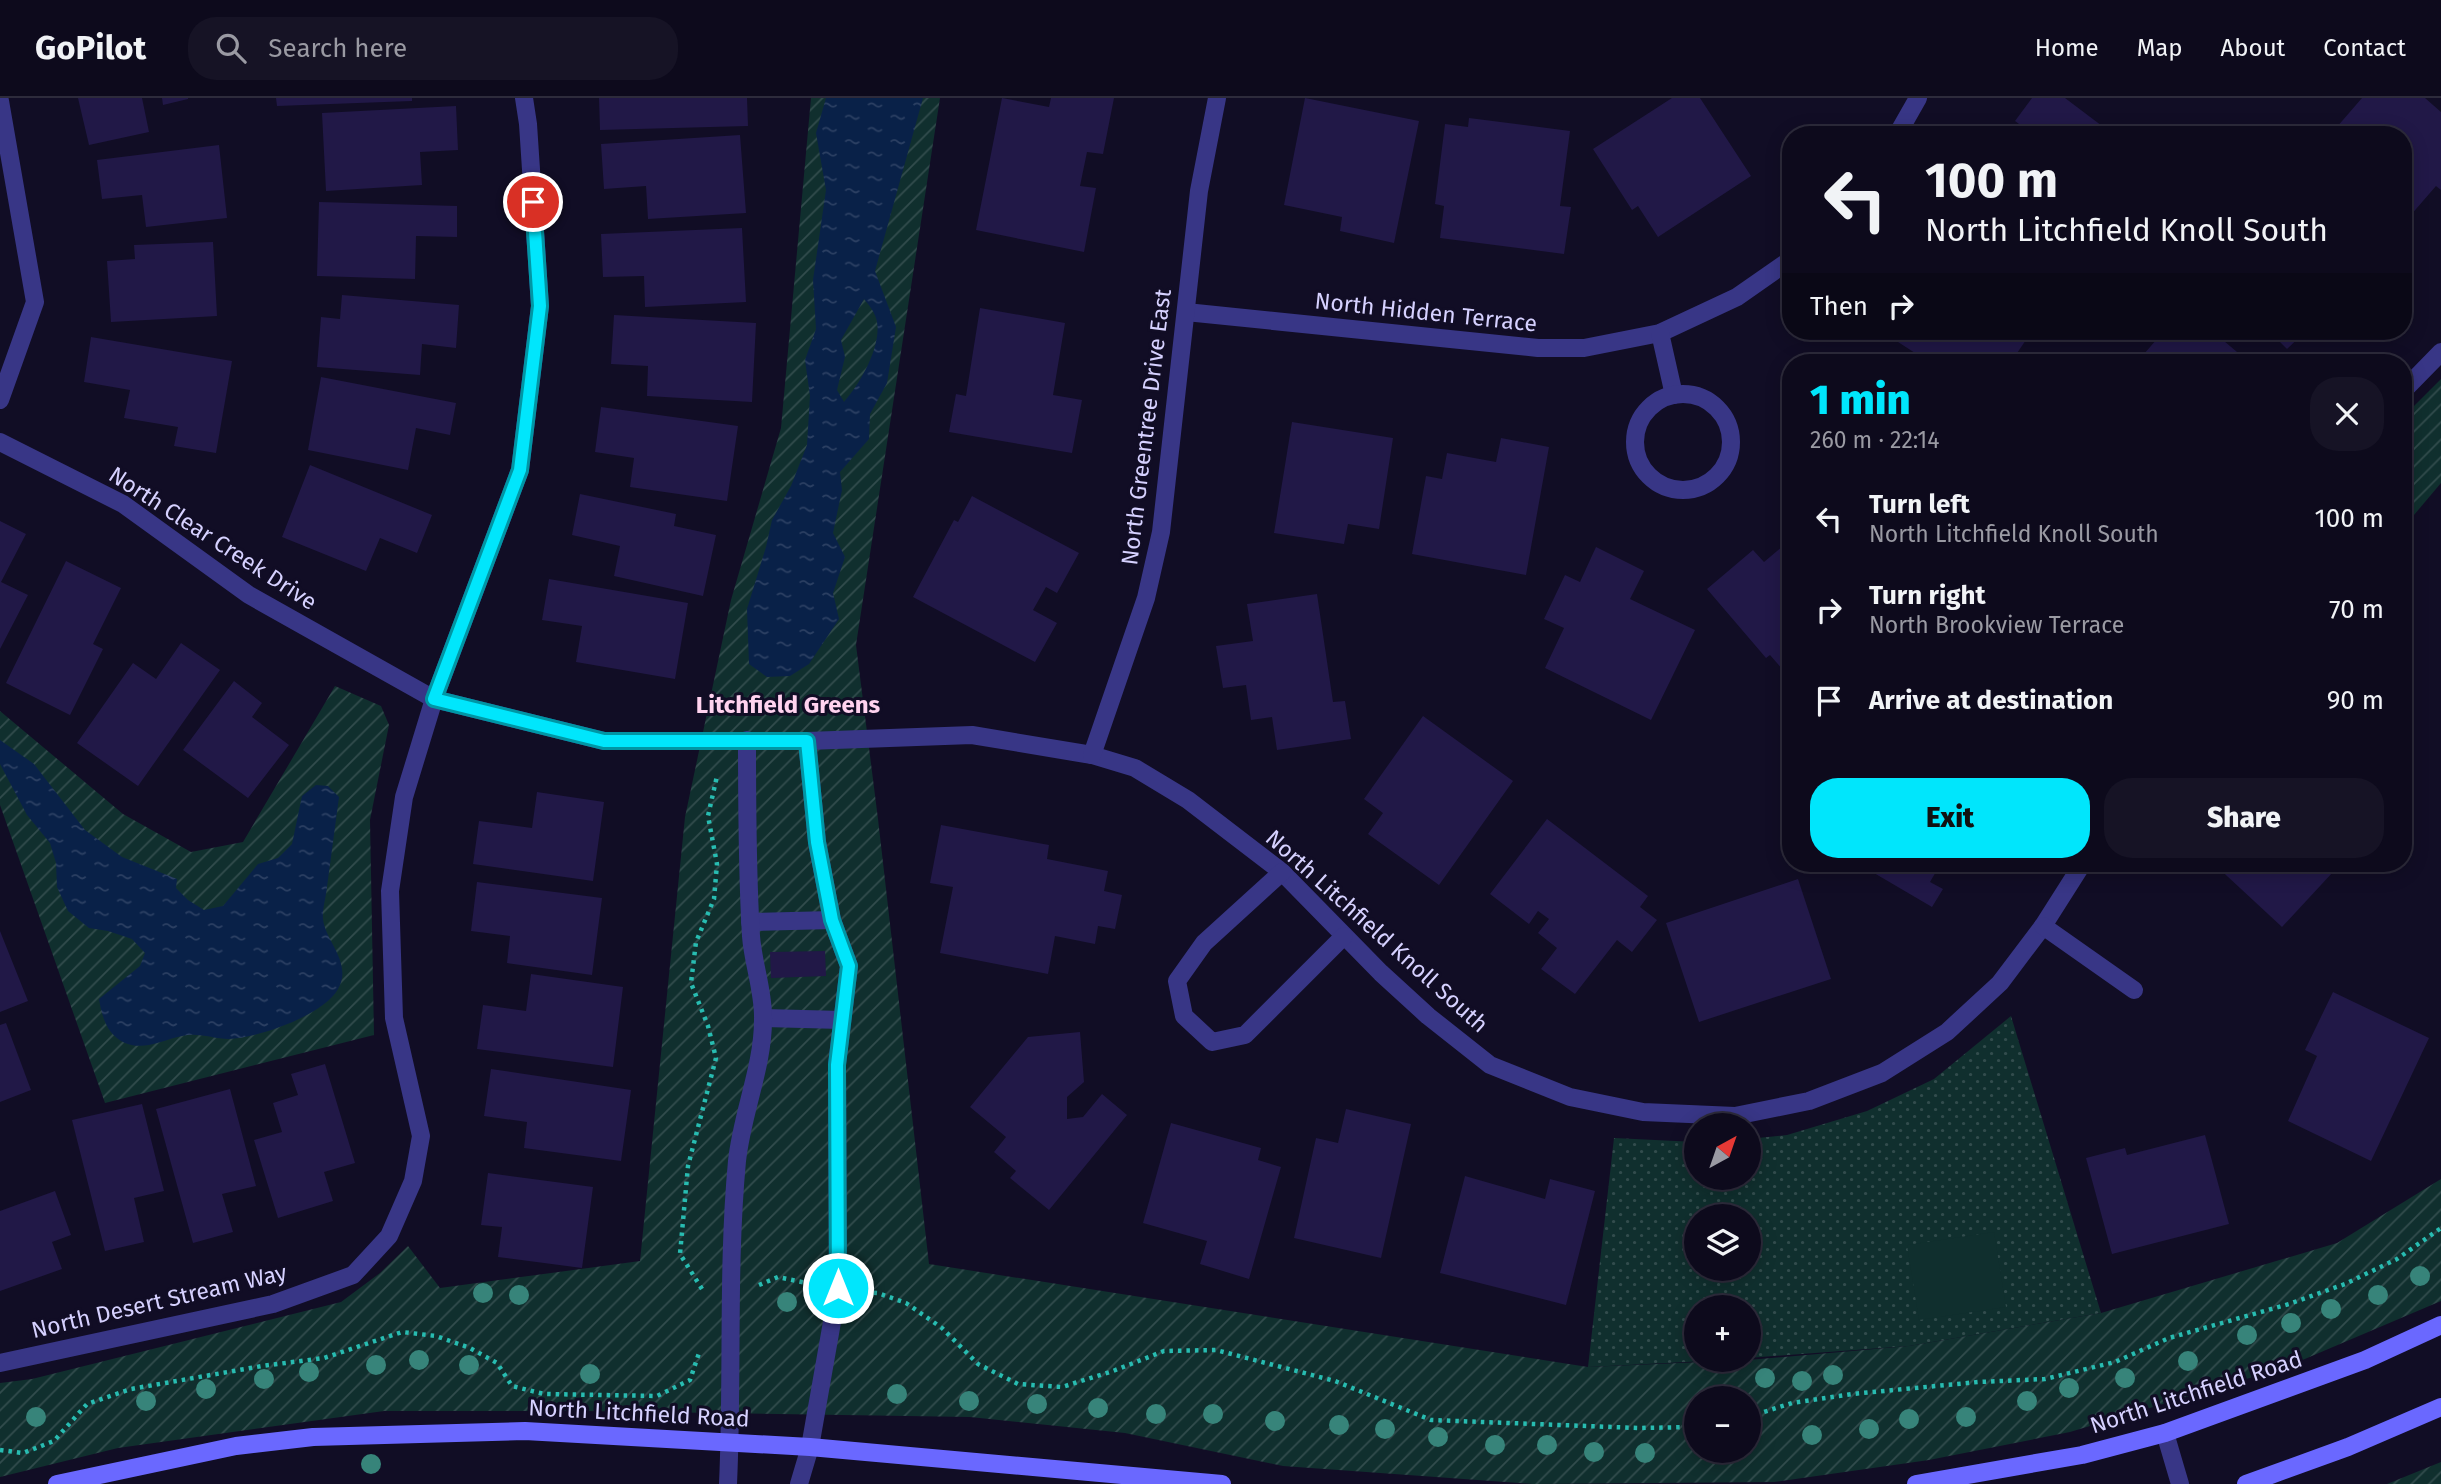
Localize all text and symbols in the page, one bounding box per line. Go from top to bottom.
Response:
search box [188,17,678,80]
text: GoPilot [35,28,146,68]
icon: search [212,29,250,67]
text: Search here [268,33,407,64]
text: Home [2035,34,2099,62]
text: Map [2137,34,2183,62]
text: About [2221,34,2285,62]
text: Contact [2323,34,2406,62]
text: 100 m [1925,151,2058,210]
icon: left [1810,154,1901,245]
pin [503,172,563,232]
icon: arrive [514,183,552,221]
text: North Litchfield Knoll South [1925,211,2328,249]
street label: North Hidden Terrace [1313,286,1539,338]
street label: North Greentree Drive East [1115,287,1177,567]
icon: right [1882,287,1920,325]
text: Then [1810,291,1868,322]
text: 1 min [1810,375,1911,425]
button: close [2310,377,2384,451]
text: 260 m · 22:14 [1810,426,1940,454]
street label: North Clear Creek Drive [104,460,322,616]
text: Turn left [1869,489,1970,520]
icon: left [1810,500,1848,538]
text: 100 m [2315,503,2384,534]
text: North Litchfield Knoll South [1869,520,2159,548]
text: Turn right [1869,580,1986,611]
icon: right [1810,591,1848,629]
text: 70 m [2329,594,2384,625]
text: North Brookview Terrace [1869,611,2124,639]
icon: arrive [1810,682,1848,720]
text: Arrive at destination [1869,685,2113,716]
text: 90 m [2327,685,2384,716]
district label: Litchfield Greens [696,691,881,719]
button: Exit [1810,778,2090,858]
button: Share [2104,778,2384,858]
street label: North Litchfield Knoll South [1260,824,1494,1038]
north arrow [1684,1113,1760,1190]
map controls [1684,1113,1761,1463]
button: layers [1684,1204,1761,1281]
position arrow [801,1251,875,1325]
street label: North Desert Stream Way [29,1258,290,1344]
button: + [1684,1295,1761,1372]
street label: North Litchfield Road [2086,1344,2306,1440]
button: − [1684,1386,1761,1463]
street label: North Litchfield Road [528,1393,750,1433]

